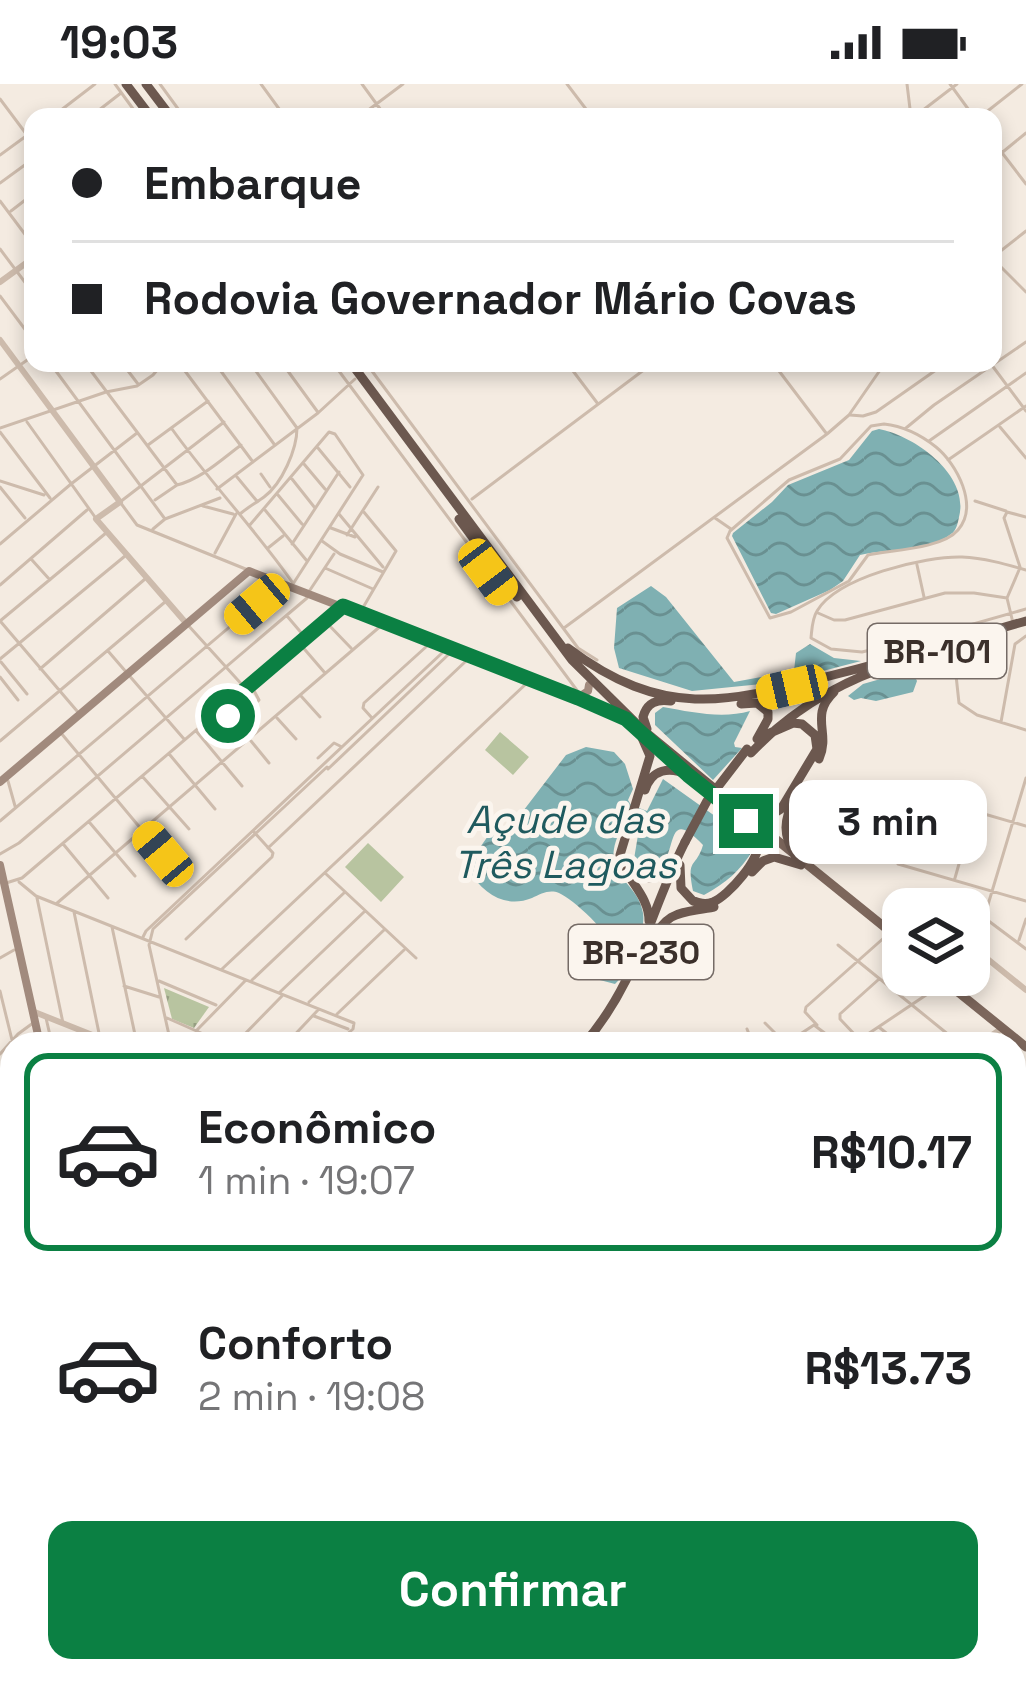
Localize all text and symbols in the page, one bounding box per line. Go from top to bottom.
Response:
text: 19:03 [60,14,178,71]
text: Embarque [144,155,362,212]
text: Rodovia Governador Mário Covas [144,270,857,327]
car [452,532,524,612]
car [218,567,296,641]
road number: BR-101 [868,624,1006,678]
car [753,661,831,713]
route start [201,689,255,743]
callout: 3 min [788,779,986,863]
route end [719,794,773,848]
water label: Açude das Três Lagoas [454,795,678,889]
text: 3 min [837,797,939,846]
car [126,815,200,893]
map controls [882,888,990,996]
button: layers [882,888,990,996]
road number: BR-230 [569,925,713,979]
icon: car [54,1098,162,1206]
text: Econômico [198,1099,436,1156]
text: R$10.17 [811,1124,972,1181]
text: 1 min · 19:07 [198,1156,415,1205]
icon: car [54,1314,162,1422]
text: Conforto [198,1315,393,1372]
text: R$13.73 [804,1340,972,1397]
text: 2 min · 19:08 [198,1372,425,1421]
button: Confirmar [48,1521,978,1659]

